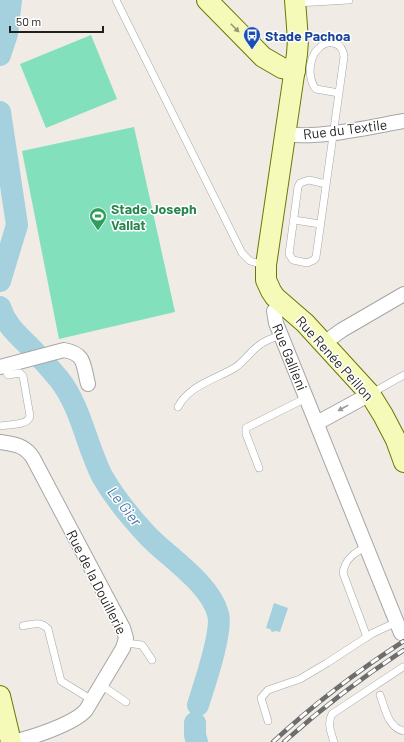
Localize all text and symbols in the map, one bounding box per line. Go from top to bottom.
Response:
scale bar [10,8,103,34]
text: 50 m [16,14,41,28]
one-way arrow [230,23,240,33]
bus stop icon: Stade Pachoa [242,25,262,50]
place label: Stade Pachoa [265,27,350,44]
street label: Rue du Textile [302,115,388,143]
place label: Stade Joseph Vallat [111,200,197,233]
sports icon: Stade Joseph Vallat [88,206,108,231]
street label: Rue Renée Peillon [292,312,378,404]
street label: Rue Gallieni [269,321,311,393]
one-way arrow [337,405,349,412]
water label: Le Gier [104,483,146,530]
street label: Rue de la Douillerie [63,527,131,637]

